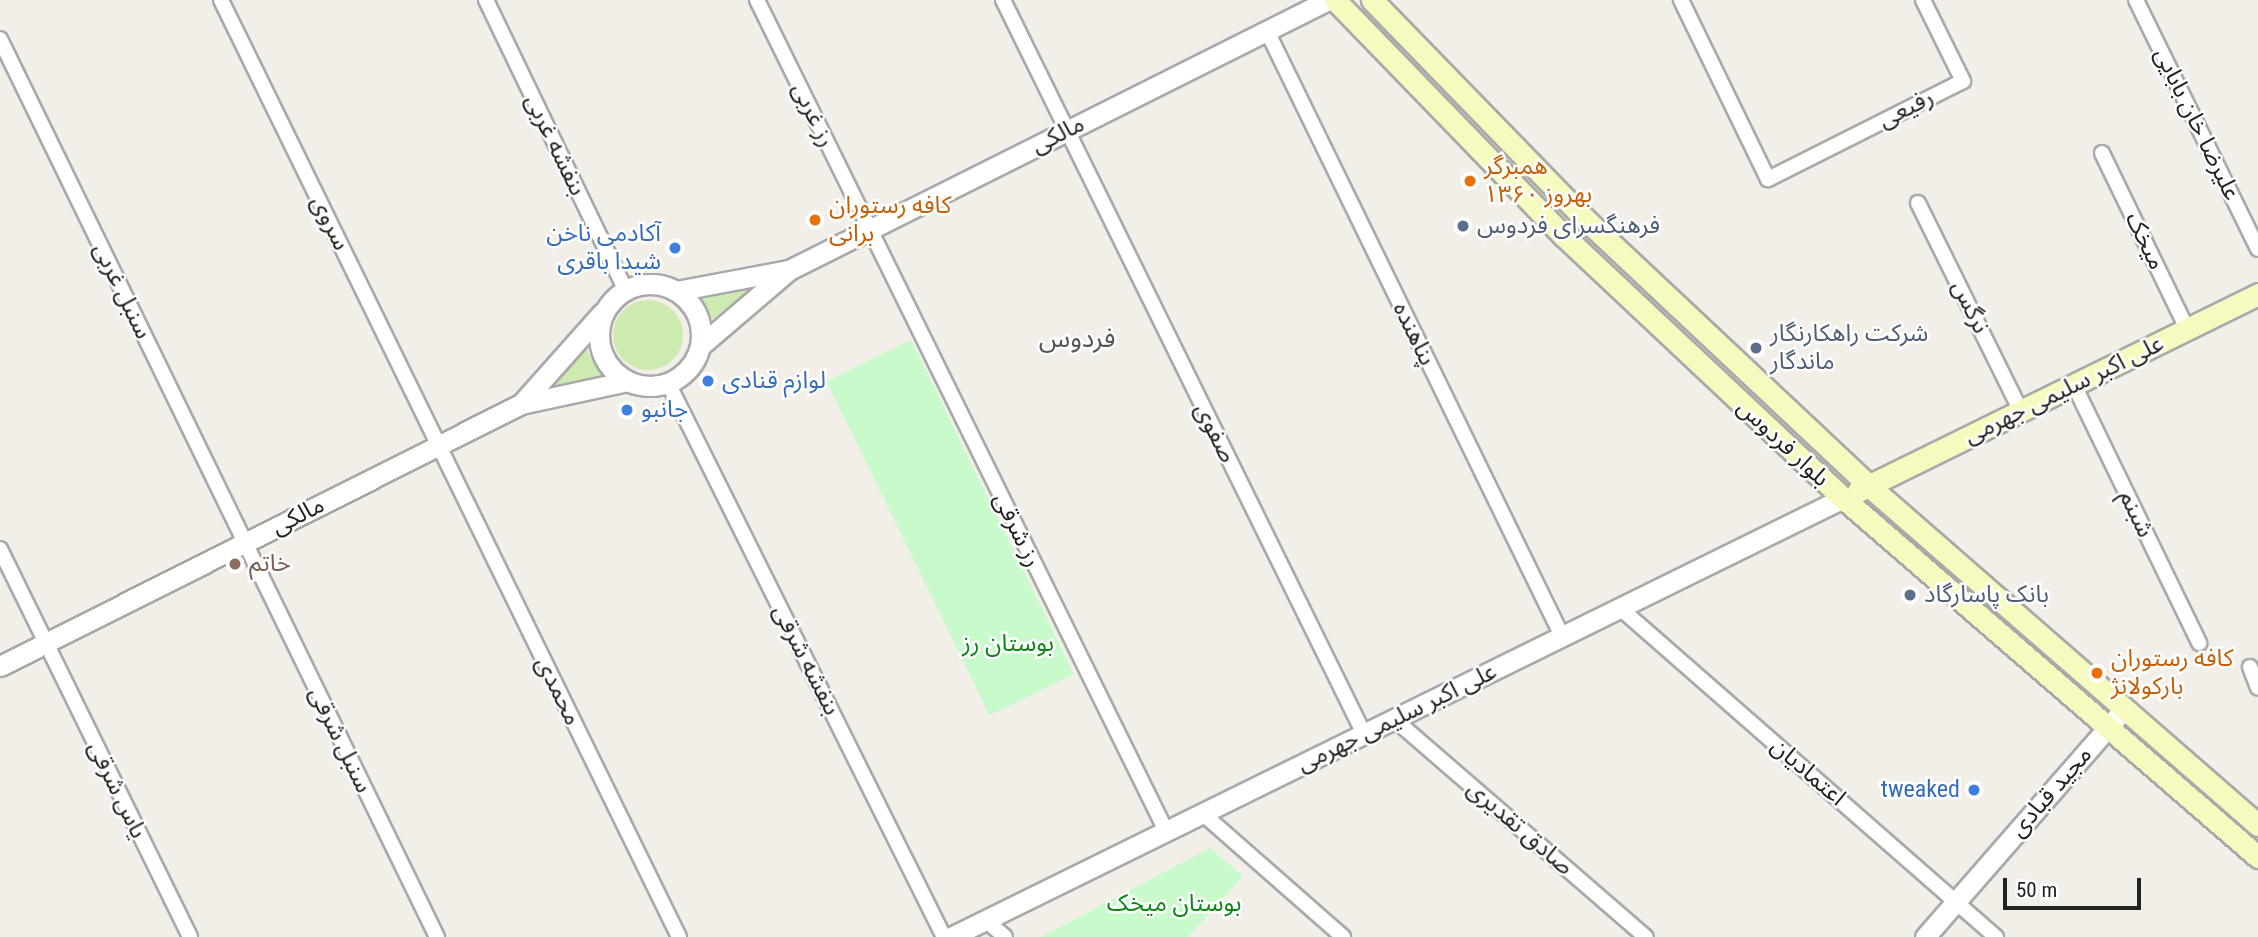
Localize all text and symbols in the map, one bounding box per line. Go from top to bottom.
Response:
street label: علیرضا خان بابایی [2148,43,2246,205]
street label: رز غربی [785,78,841,152]
street label: رفیعی [1874,83,1938,135]
street label: بنفشه غربی [518,90,592,200]
street label: مالکی [1027,110,1089,160]
place label: همبرگر بهروز ۱۳۶۰ [1484,153,1592,209]
marker: همبرگر بهروز ۱۳۶۰ [1462,173,1478,189]
street label: سروی [305,191,355,255]
place label: كافه رستوران برانى [829,192,951,248]
street label: میخک [2119,208,2171,274]
marker: كافه رستوران برانى [807,212,823,228]
place label: فرهنگسرای فردوس [1477,212,1660,240]
marker: فرهنگسرای فردوس [1455,218,1471,234]
place label: آکادمی ناخن شیدا باقری [546,220,661,276]
street label: سنبل غربی [86,238,158,344]
marker: آکادمی ناخن شیدا باقری [667,240,683,256]
street label: نرگس [1945,276,1995,338]
street label: پناهنده [1386,298,1442,370]
place label: شرکت راهکارنگار ماندگار [1770,320,1928,376]
district label: فردوس [1039,323,1115,355]
street label: علی اکبر سلیمی جهرمی [1960,329,2168,451]
marker: شرکت راهکارنگار ماندگار [1748,340,1764,356]
place label: لوازم قنادی [722,367,826,395]
marker: لوازم قنادی [700,373,716,389]
street label: بلوار فردوس [1731,393,1835,493]
place label: جانبو [641,396,688,424]
street label: صفوی [1188,398,1242,468]
marker: جانبو [619,402,635,418]
street label: شبنم [2112,486,2160,542]
street label: رز شرقی [987,488,1047,572]
street label: مالکی [267,491,329,541]
place label: خاتم [249,550,291,578]
marker: خاتم [227,556,243,572]
place label: بانک پاسارگاد [1924,581,2049,609]
marker: بانک پاسارگاد [1902,587,1918,603]
street label: بنفشه شرقی [766,600,846,720]
park label: بوستان رز [962,630,1054,658]
place label: کافه رستوران بارکولانژ [2111,645,2233,701]
street label: محمدی [529,652,587,730]
street label: علی اکبر سلیمی جهرمی [1293,657,1501,779]
marker: کافه رستوران بارکولانژ [2089,665,2105,681]
street label: سنبل شرقی [302,682,378,798]
street label: اعتمادیان [1765,732,1851,812]
street label: یاس شرقی [81,737,153,843]
street label: مجید قبادی [2004,741,2098,843]
street label: صادق تقدیری [1461,774,1579,882]
place label: tweaked [1881,776,1960,804]
marker: tweaked [1966,782,1982,798]
scale bar [2006,864,2144,908]
text: 50 m [2016,878,2057,902]
park label: بوستان میخک [1107,890,1241,918]

